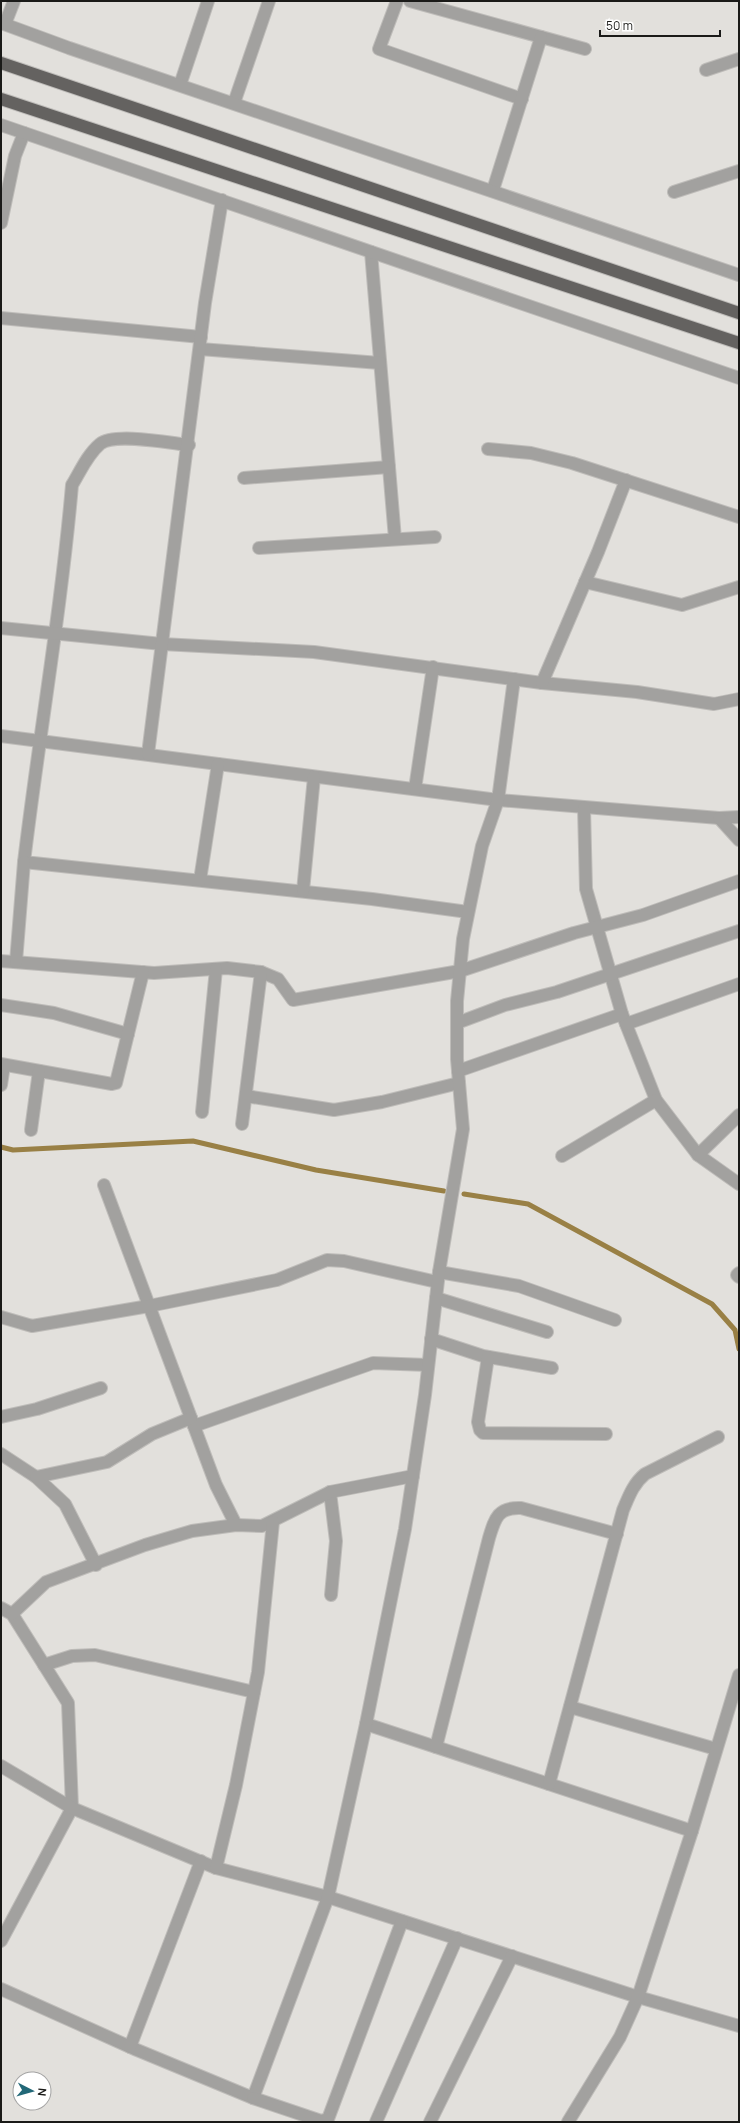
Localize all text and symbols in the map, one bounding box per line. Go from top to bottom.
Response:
scale bar [600,12,720,38]
text: 50 m [606,17,633,34]
north arrow [12,2071,52,2111]
text: N [35,2087,50,2097]

